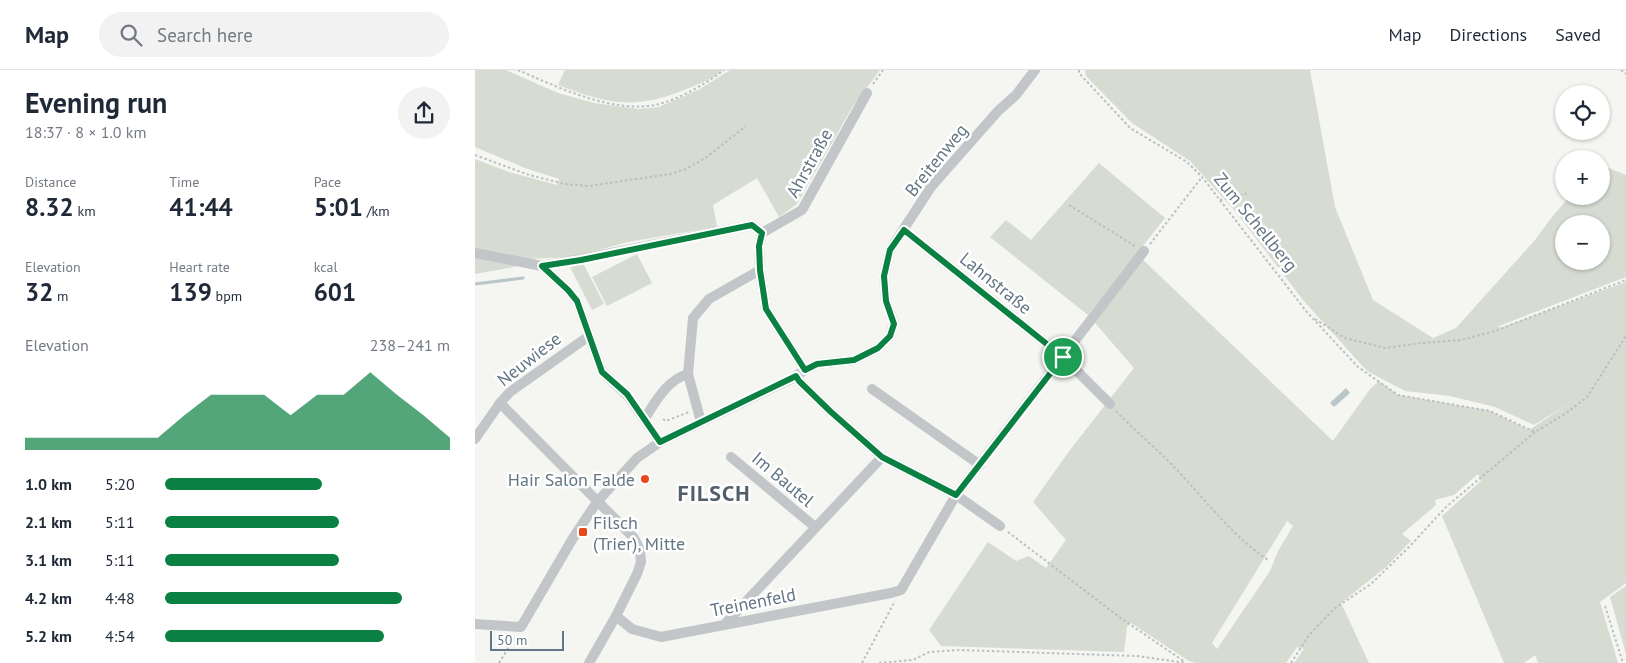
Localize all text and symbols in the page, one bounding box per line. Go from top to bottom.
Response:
search box [99,12,449,57]
text: Map [25,19,69,50]
icon: search [117,21,145,49]
text: Search here [157,23,253,47]
text: Map [1389,23,1421,46]
text: Directions [1449,23,1527,46]
text: Saved [1555,23,1601,46]
text: Evening run [25,84,167,121]
map controls [1555,85,1610,270]
button: locate [1555,85,1610,140]
button: share [398,87,450,139]
street label: Breitenweg [900,119,972,201]
text: 18:37 · 8 × 1.0 km [25,122,146,142]
street label: Ahrstraße [781,125,837,201]
button: + [1555,150,1610,205]
street label: Zum Schellberg [1209,168,1303,276]
text: Distance [25,173,76,191]
text: Time [169,173,199,191]
text: Pace [314,173,341,191]
text: 8.32 [25,191,74,223]
text: 41:44 [169,191,233,223]
text: 5:01 [314,191,363,223]
text: km [74,202,96,220]
text: /km [363,202,390,220]
button: − [1555,215,1610,270]
street label: Lahnstraße [955,247,1037,319]
text: Elevation [25,258,81,276]
text: Heart rate [169,258,230,276]
text: kcal [314,258,338,276]
text: 32 [25,276,53,308]
text: 139 [169,276,212,308]
text: 601 [314,276,356,308]
text: m [53,287,68,305]
text: bpm [212,287,242,305]
street label: Neuwiese [492,327,566,391]
text: Elevation [25,335,89,355]
text: 238–241 m [370,335,450,355]
pin [1042,336,1084,378]
icon: arrive [1049,343,1077,371]
street label: Im Bautel [747,446,819,512]
place label: Hair Salon Falde [508,468,635,491]
marker: Hair Salon Falde [639,473,651,485]
text: 1.0 km [25,474,72,494]
text: 5:20 [105,474,135,494]
district label: FILSCH [677,479,751,507]
place label: Filsch (Trier), Mitte [593,511,685,555]
text: 2.1 km [25,512,72,532]
text: 5:11 [105,512,135,532]
marker: Filsch (Trier), Mitte [577,526,589,538]
text: 3.1 km [25,550,72,570]
text: 5:11 [105,550,135,570]
street label: Treinenfeld [708,582,798,622]
text: 4.2 km [25,588,72,608]
text: 4:48 [105,588,135,608]
text: 5.2 km [25,626,72,646]
text: 4:54 [105,626,135,646]
scale bar [490,628,564,651]
text: 50 m [497,631,527,649]

